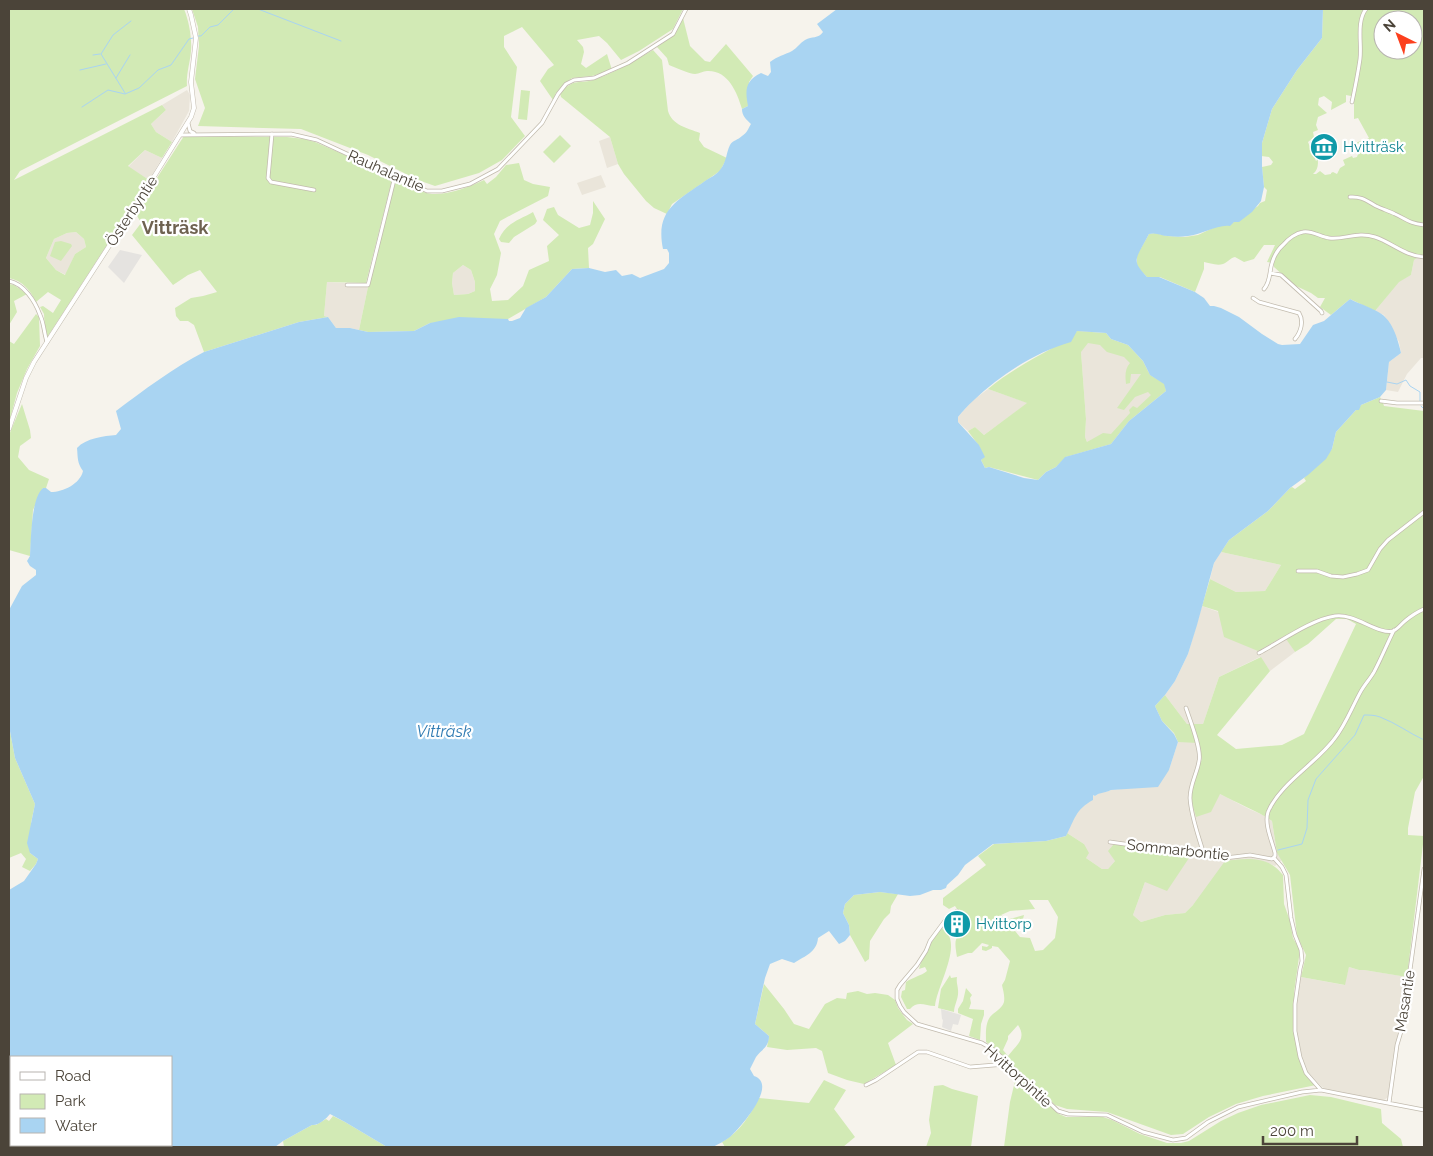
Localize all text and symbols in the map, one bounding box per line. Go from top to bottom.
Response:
north arrow [1373,10,1423,60]
text: N [1380,16,1399,35]
museum icon: Hvitträsk [1309,132,1339,162]
place label: Hvitträsk [1343,138,1404,156]
street label: Rauhalantie [345,146,427,196]
street label: Österbyntie [102,172,162,250]
district label: Vitträsk [142,217,209,238]
water label: Vitträsk [417,722,472,741]
street label: Sommarbontie [1126,836,1230,864]
building icon: Hvittorp [942,909,972,939]
place label: Hvittorp [976,915,1032,933]
street label: Masantie [1391,969,1419,1033]
street label: Hvittorpintie [980,1041,1056,1111]
legend [10,1056,172,1146]
text: Road [55,1067,91,1085]
text: Park [55,1092,86,1110]
scale bar [1263,1114,1357,1146]
text: Water [55,1117,98,1135]
text: 200 m [1270,1122,1314,1140]

